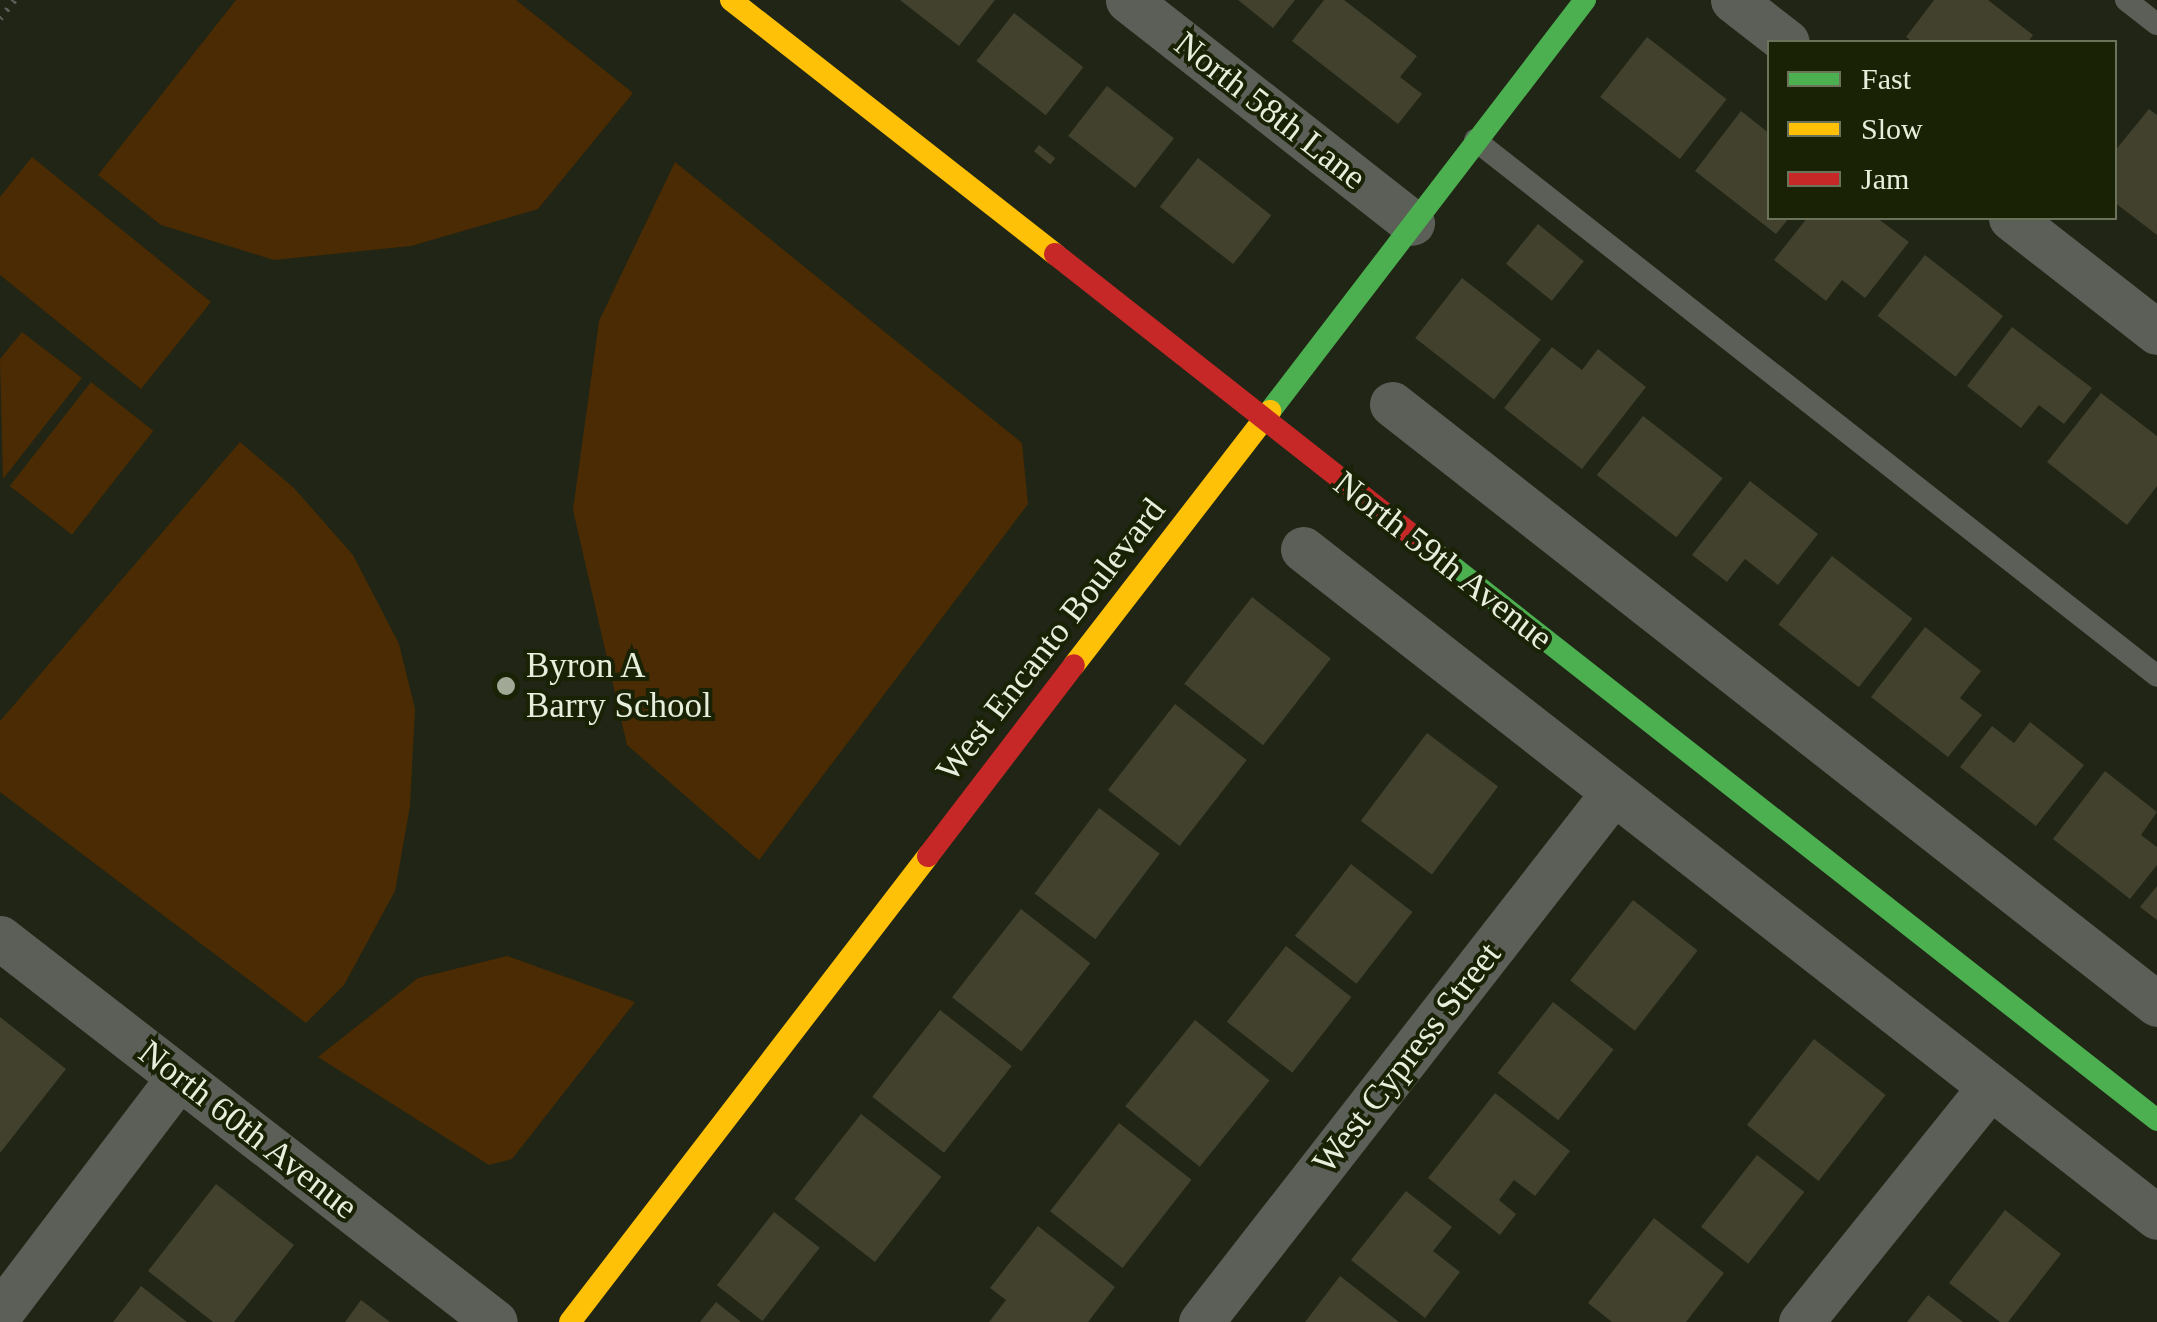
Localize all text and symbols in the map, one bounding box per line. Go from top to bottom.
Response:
street label: North 58th Lane [1166,23,1374,199]
legend [1767,40,2117,220]
text: Fast [1861,62,1911,95]
text: Slow [1861,112,1923,145]
text: Jam [1861,162,1909,195]
street label: North 59th Avenue [1325,462,1561,660]
street label: West Encanto Boulevard [928,490,1174,790]
place label: Byron A Barry School [526,645,712,727]
marker: Byron A Barry School [495,675,517,697]
street label: West Cypress Street [1304,934,1510,1182]
street label: North 60th Avenue [130,1031,366,1229]

